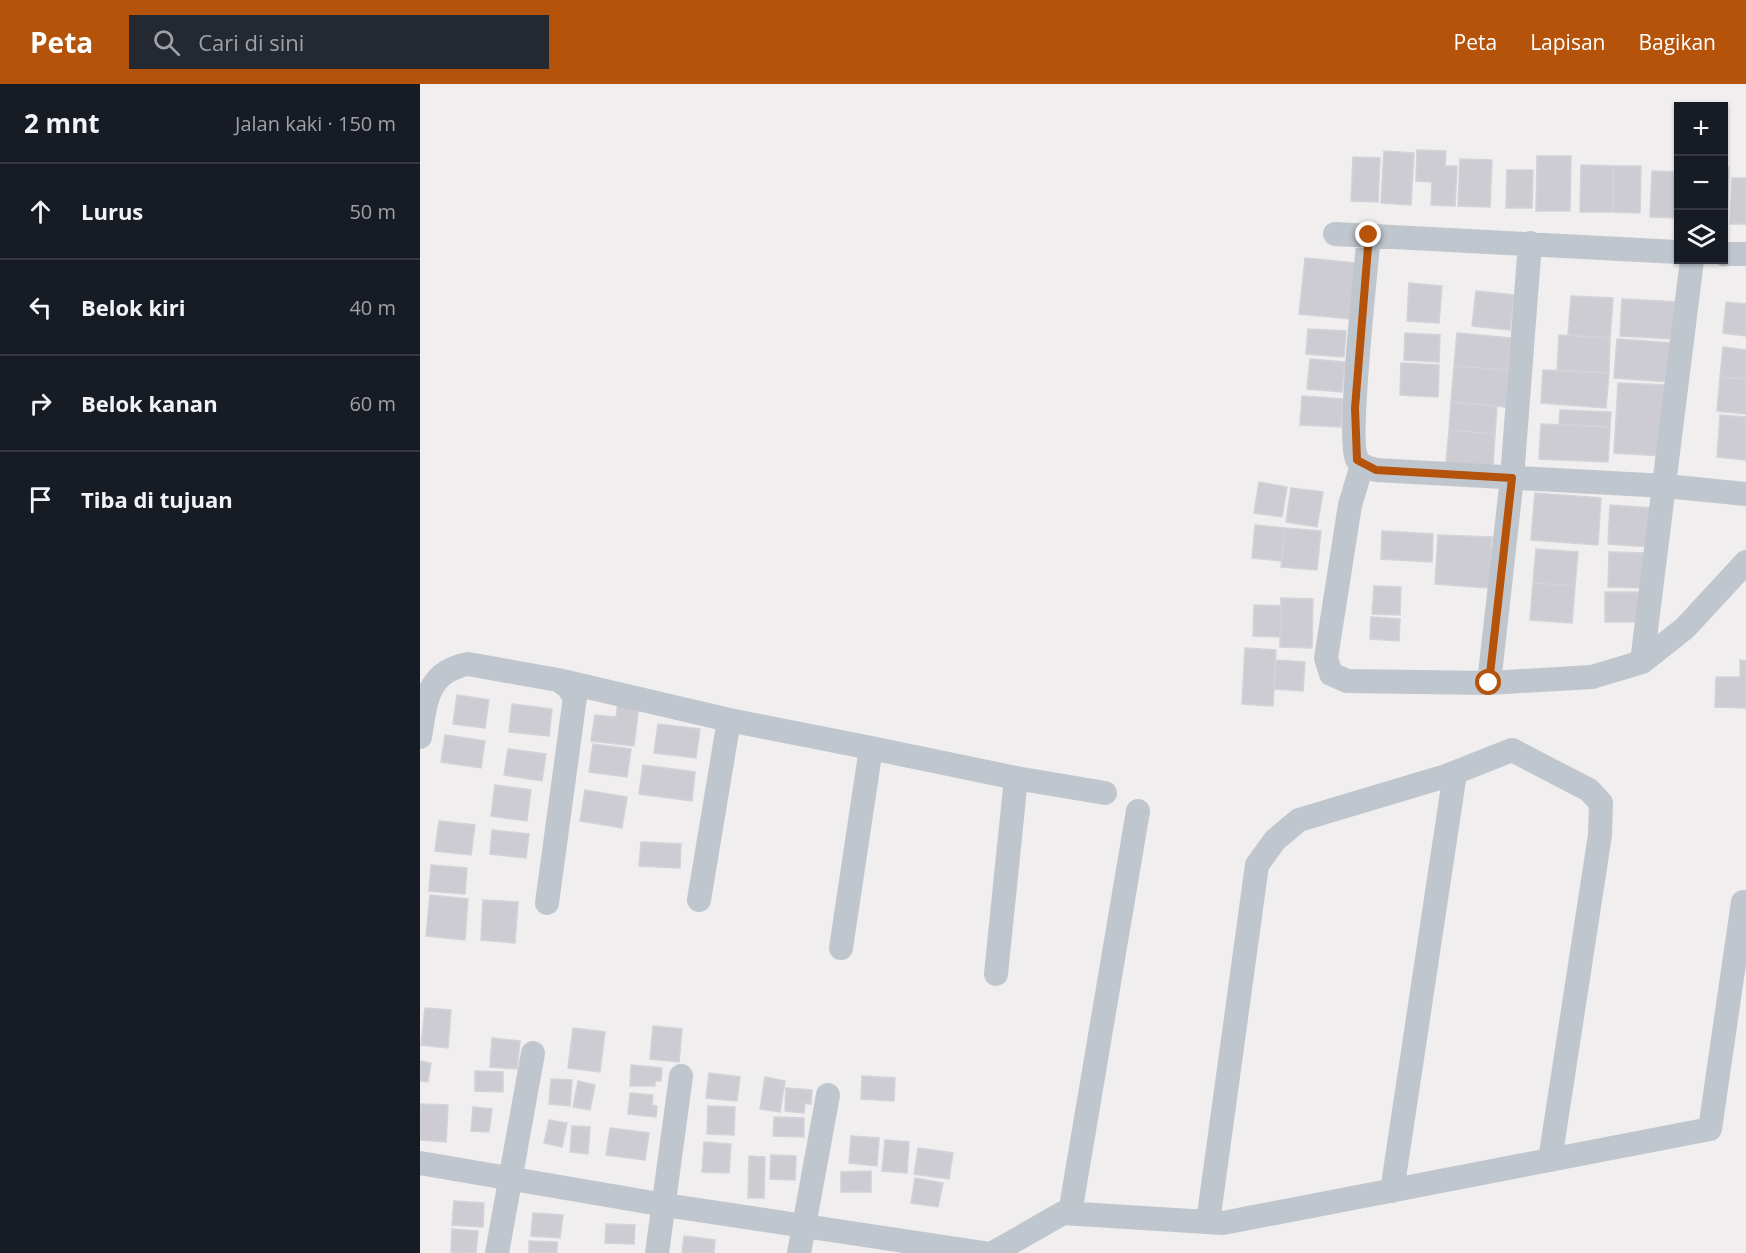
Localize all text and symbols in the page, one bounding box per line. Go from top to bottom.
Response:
search box [129,15,549,69]
text: Peta [30,23,93,61]
icon: search [150,26,183,59]
text: Cari di sini [198,27,304,57]
text: Peta [1454,28,1497,56]
text: Lapisan [1530,28,1605,56]
text: Bagikan [1638,28,1716,56]
map controls [1674,102,1728,264]
button: + [1674,102,1728,156]
text: 2 mnt [24,105,100,141]
text: Jalan kaki · 150 m [235,110,396,137]
button: − [1674,156,1728,210]
icon: ahead [24,195,57,228]
text: Lurus [81,196,143,226]
text: 50 m [349,198,396,225]
button: layers [1674,210,1728,264]
route end [1355,221,1381,247]
icon: left [24,291,57,324]
text: Belok kiri [81,292,186,322]
text: 40 m [349,294,396,321]
icon: right [24,387,57,420]
text: Belok kanan [81,388,218,418]
text: 60 m [349,390,396,417]
icon: arrive [24,483,57,516]
text: Tiba di tujuan [81,484,233,514]
route start [1475,669,1501,695]

